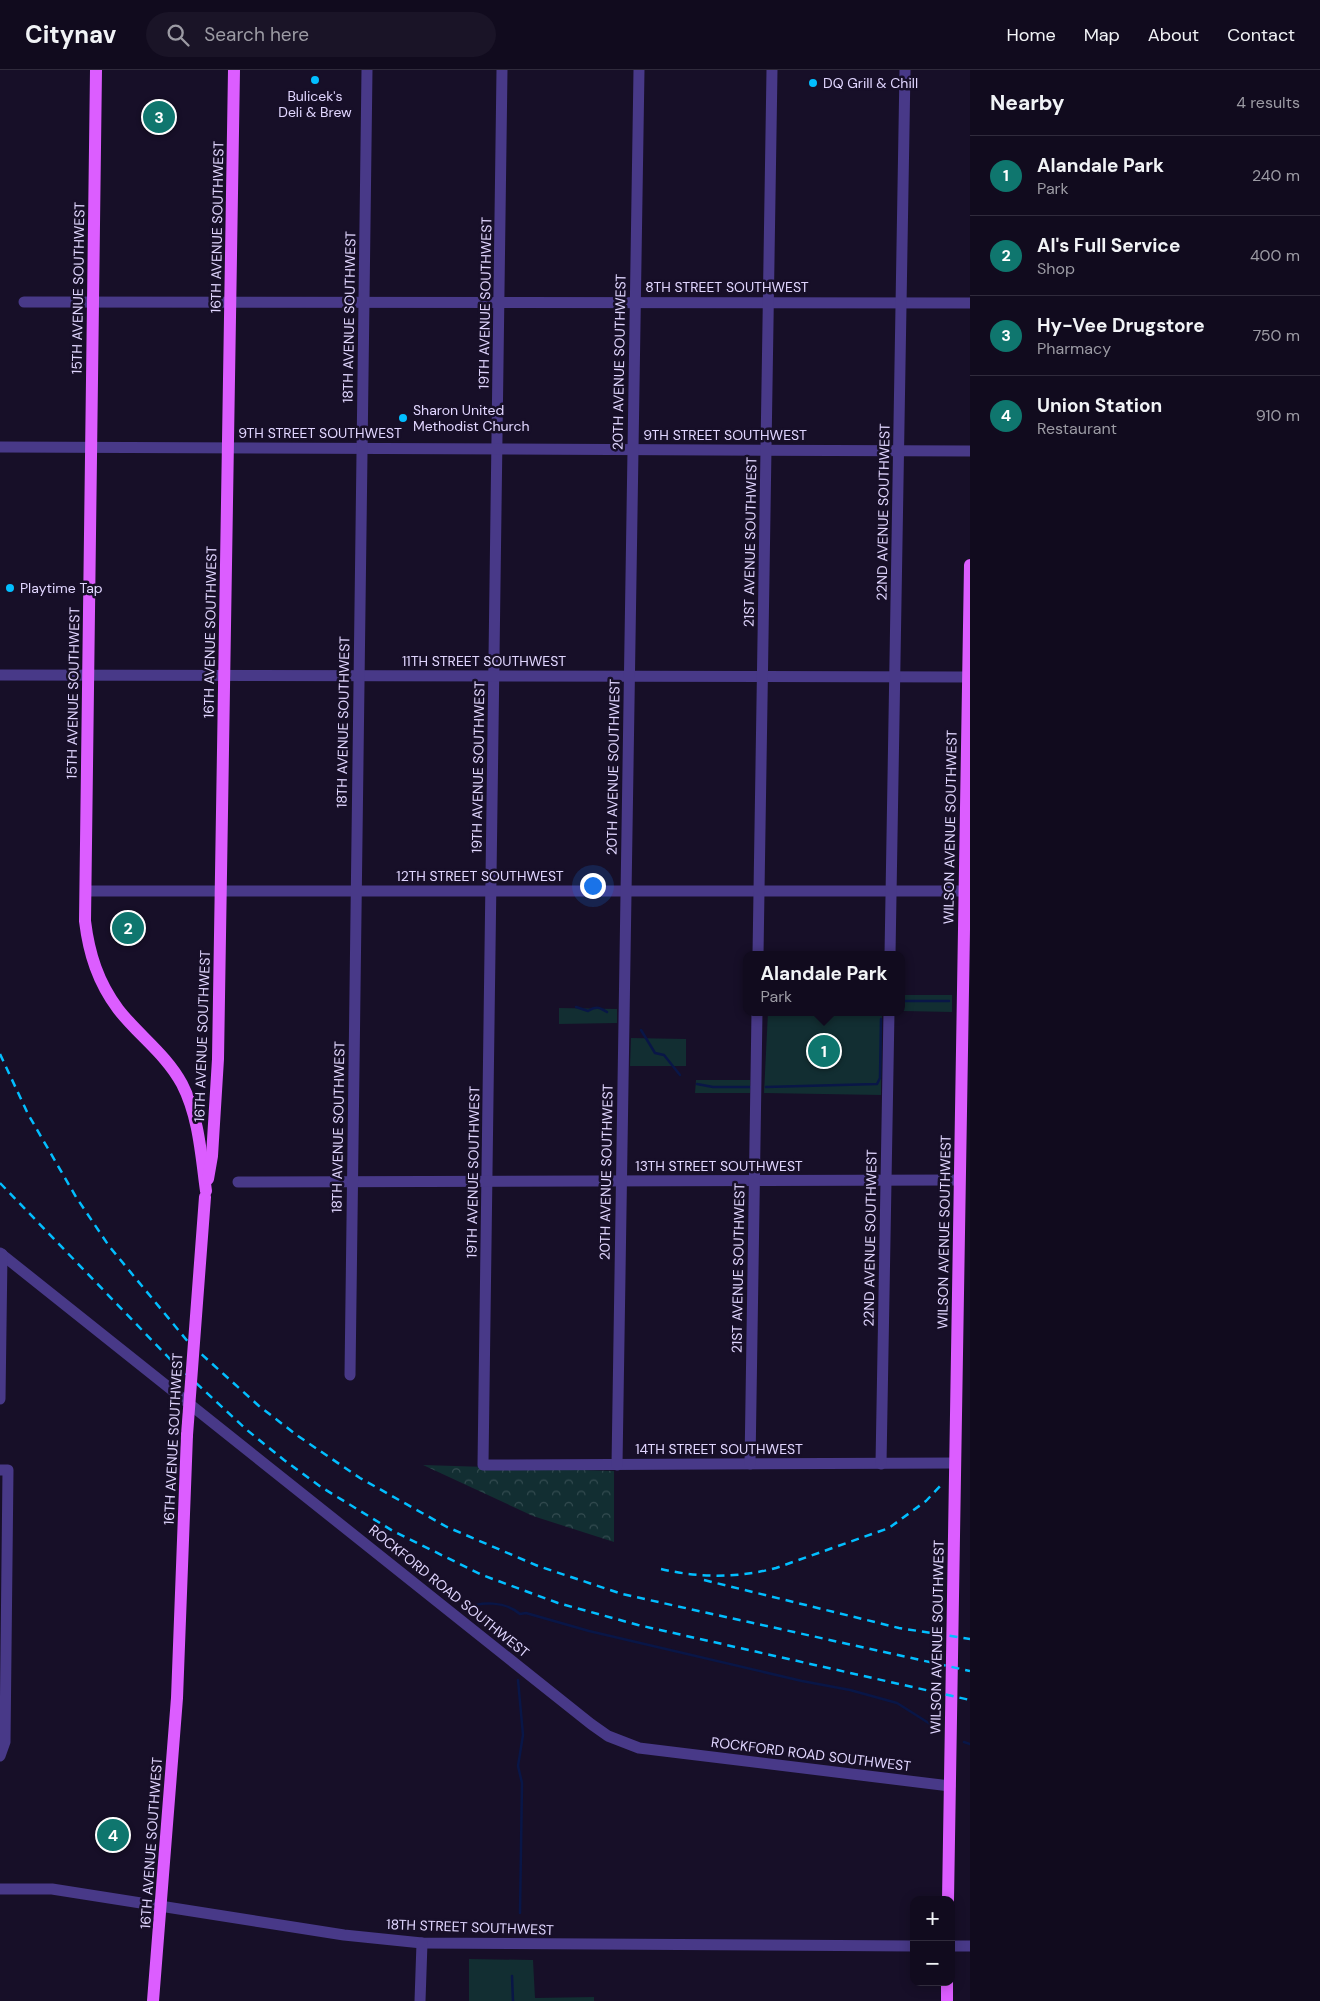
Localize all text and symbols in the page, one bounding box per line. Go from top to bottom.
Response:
search box [146,12,496,57]
text: Citynav [25,19,116,50]
icon: search [164,21,192,49]
text: Search here [204,22,309,47]
text: Home [1006,23,1056,47]
text: Map [1084,23,1120,47]
text: About [1148,23,1199,47]
text: Contact [1227,23,1295,47]
marker: Bulicek's Deli & Brew [309,74,321,86]
place label: DQ Grill & Chill [823,74,918,92]
marker: DQ Grill & Chill [807,77,819,89]
place label: Bulicek's Deli & Brew [278,87,352,121]
text: Nearby [990,89,1064,117]
text: 4 results [1236,92,1300,113]
pin: 3 [143,98,175,136]
street label: 16TH AVENUE SOUTHWEST [206,141,228,313]
text: Alandale Park [1037,153,1164,178]
text: 1 [1003,165,1009,186]
text: 240 m [1252,165,1300,186]
text: Park [1037,178,1069,199]
street label: 15TH AVENUE SOUTHWEST [67,202,89,374]
street label: 19TH AVENUE SOUTHWEST [474,217,496,389]
street label: 18TH AVENUE SOUTHWEST [339,231,360,403]
text: Al's Full Service [1037,233,1180,258]
text: 2 [1001,245,1011,266]
text: 400 m [1250,245,1300,266]
text: Shop [1037,258,1075,279]
street label: 20TH AVENUE SOUTHWEST [608,273,630,450]
street label: 8TH STREET SOUTHWEST [645,278,809,296]
text: Hy-Vee Drugstore [1037,313,1205,338]
text: 3 [1001,325,1011,346]
text: 750 m [1253,325,1300,346]
text: Pharmacy [1037,338,1111,359]
text: Union Station [1037,393,1162,418]
place label: Sharon United Methodist Church [413,401,529,435]
text: 4 [1001,405,1011,426]
text: 910 m [1256,405,1300,426]
marker: Sharon United Methodist Church [397,412,409,424]
text: Restaurant [1037,418,1117,439]
street label: 22ND AVENUE SOUTHWEST [872,423,894,601]
street label: 9TH STREET SOUTHWEST [238,424,402,442]
street label: 9TH STREET SOUTHWEST [643,426,807,444]
street label: 21ST AVENUE SOUTHWEST [740,457,760,627]
street label: 16TH AVENUE SOUTHWEST [199,546,221,718]
place label: Playtime Tap [20,579,103,597]
marker: Playtime Tap [4,582,16,594]
street label: 15TH AVENUE SOUTHWEST [62,607,84,779]
street label: 18TH AVENUE SOUTHWEST [333,636,354,808]
street label: 11TH STREET SOUTHWEST [402,652,566,670]
street label: 20TH AVENUE SOUTHWEST [602,678,624,855]
street label: 19TH AVENUE SOUTHWEST [467,681,489,853]
street label: WILSON AVENUE SOUTHWEST [939,729,961,924]
street label: 12TH STREET SOUTHWEST [396,867,564,885]
your location [580,873,606,899]
pin: 2 [112,909,144,947]
street label: 16TH AVENUE SOUTHWEST [190,949,214,1122]
popup [743,951,905,1016]
text: Alandale Park [761,961,887,986]
text: Park [761,986,792,1007]
pin: 1 [808,1032,840,1070]
street label: 18TH AVENUE SOUTHWEST [328,1041,349,1213]
street label: 20TH AVENUE SOUTHWEST [595,1083,617,1260]
street label: 19TH AVENUE SOUTHWEST [462,1086,484,1258]
street label: WILSON AVENUE SOUTHWEST [933,1134,955,1329]
street label: 22ND AVENUE SOUTHWEST [859,1149,881,1327]
street label: 13TH STREET SOUTHWEST [635,1157,803,1175]
street label: 21ST AVENUE SOUTHWEST [728,1183,748,1353]
street label: 16TH AVENUE SOUTHWEST [160,1352,187,1525]
street label: 14TH STREET SOUTHWEST [635,1440,803,1458]
street label: ROCKFORD ROAD SOUTHWEST [365,1521,533,1661]
street label: WILSON AVENUE SOUTHWEST [926,1539,948,1734]
street label: ROCKFORD ROAD SOUTHWEST [710,1733,912,1775]
street label: 16TH AVENUE SOUTHWEST [136,1756,166,1930]
pin: 4 [97,1816,129,1854]
map controls [910,1896,955,1986]
button: + [910,1896,955,1941]
street label: 18TH STREET SOUTHWEST [386,1915,554,1939]
button: − [910,1941,955,1986]

